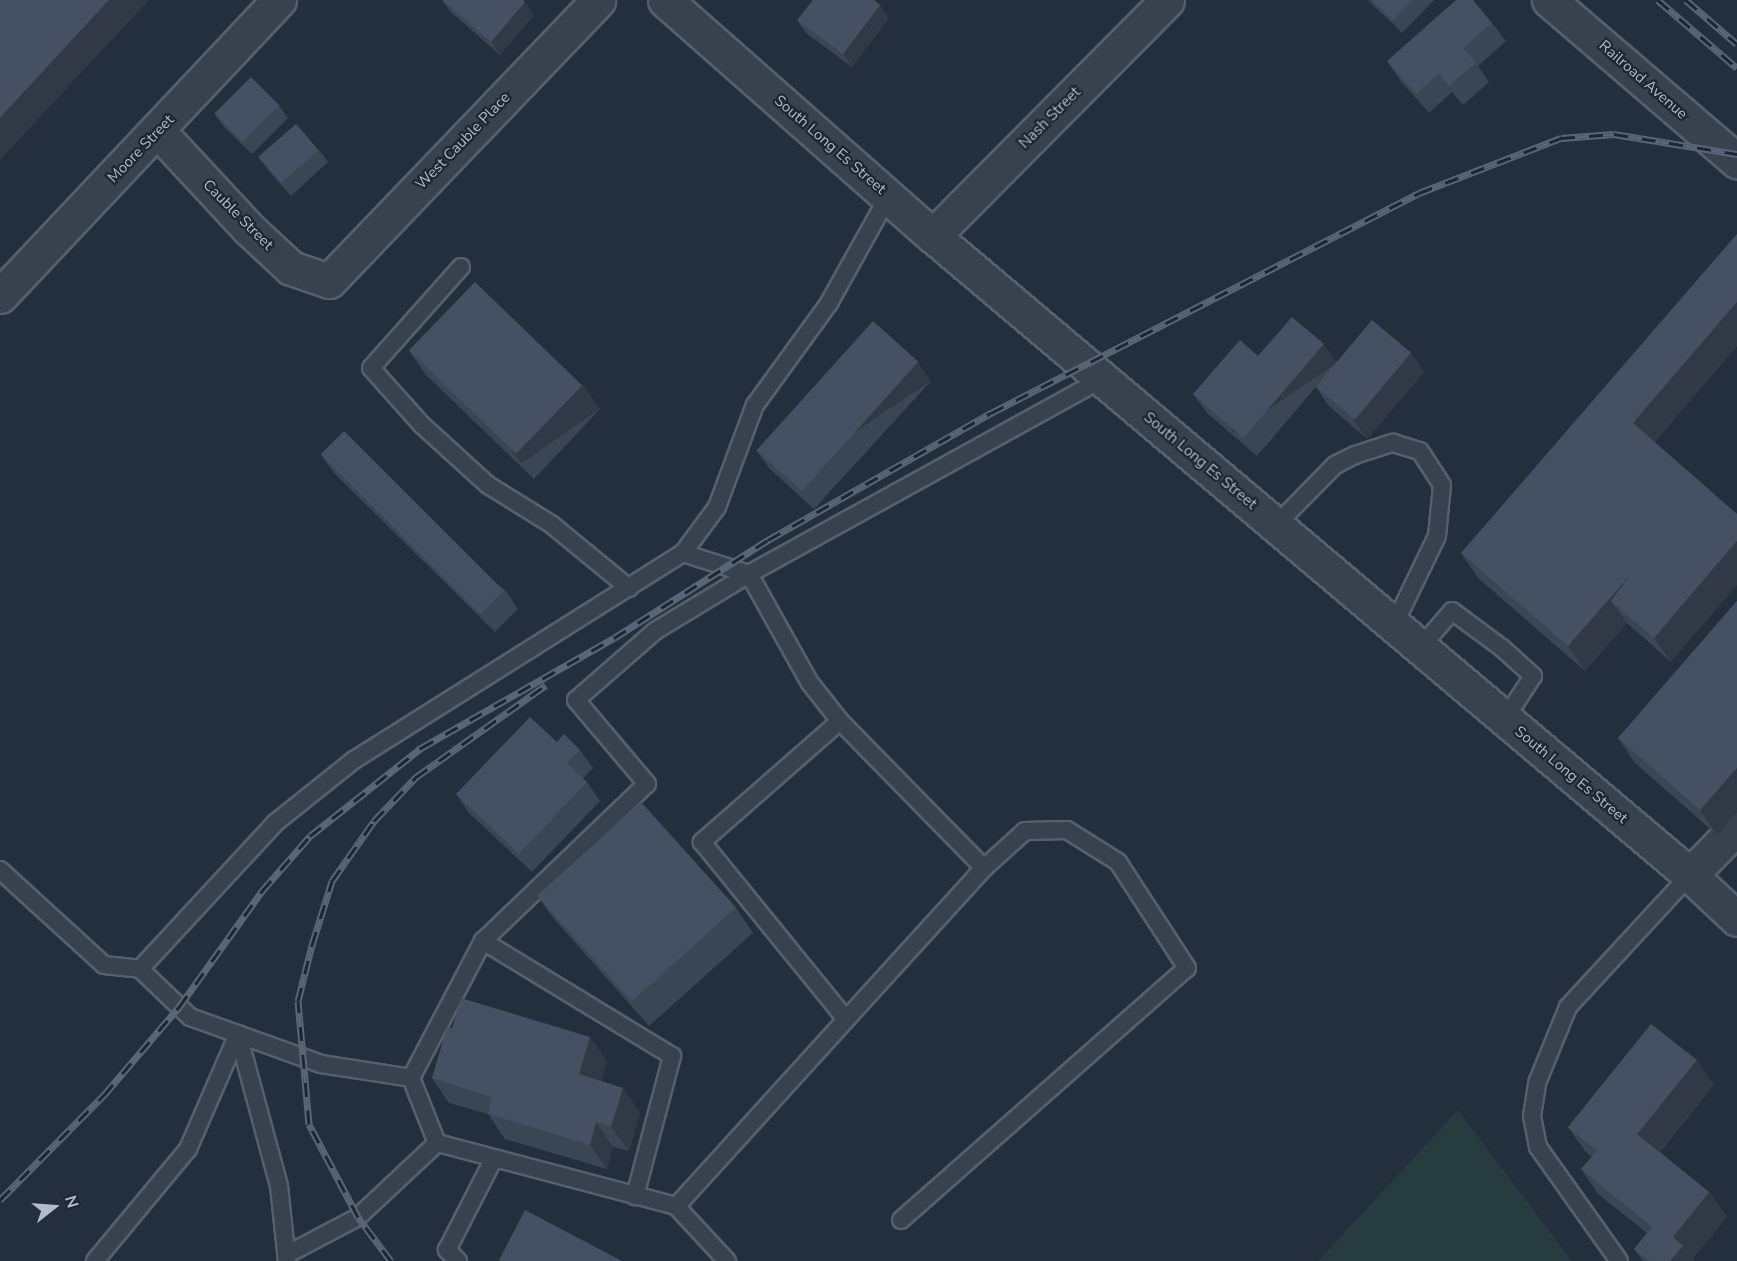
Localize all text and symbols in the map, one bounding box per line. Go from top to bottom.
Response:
street label: Railroad Avenue [1595,37,1691,123]
street label: Nash Street [1016,84,1084,152]
street label: West Cauble Place [412,89,514,193]
street label: South Long Es Street [771,92,889,198]
street label: Moore Street [104,111,178,187]
street label: Cauble Street [199,176,277,254]
street label: South Long Es Street [1140,409,1260,513]
street label: South Long Es Street [1511,723,1631,827]
north arrow [24,1177,84,1237]
text: N [59,1193,83,1211]

